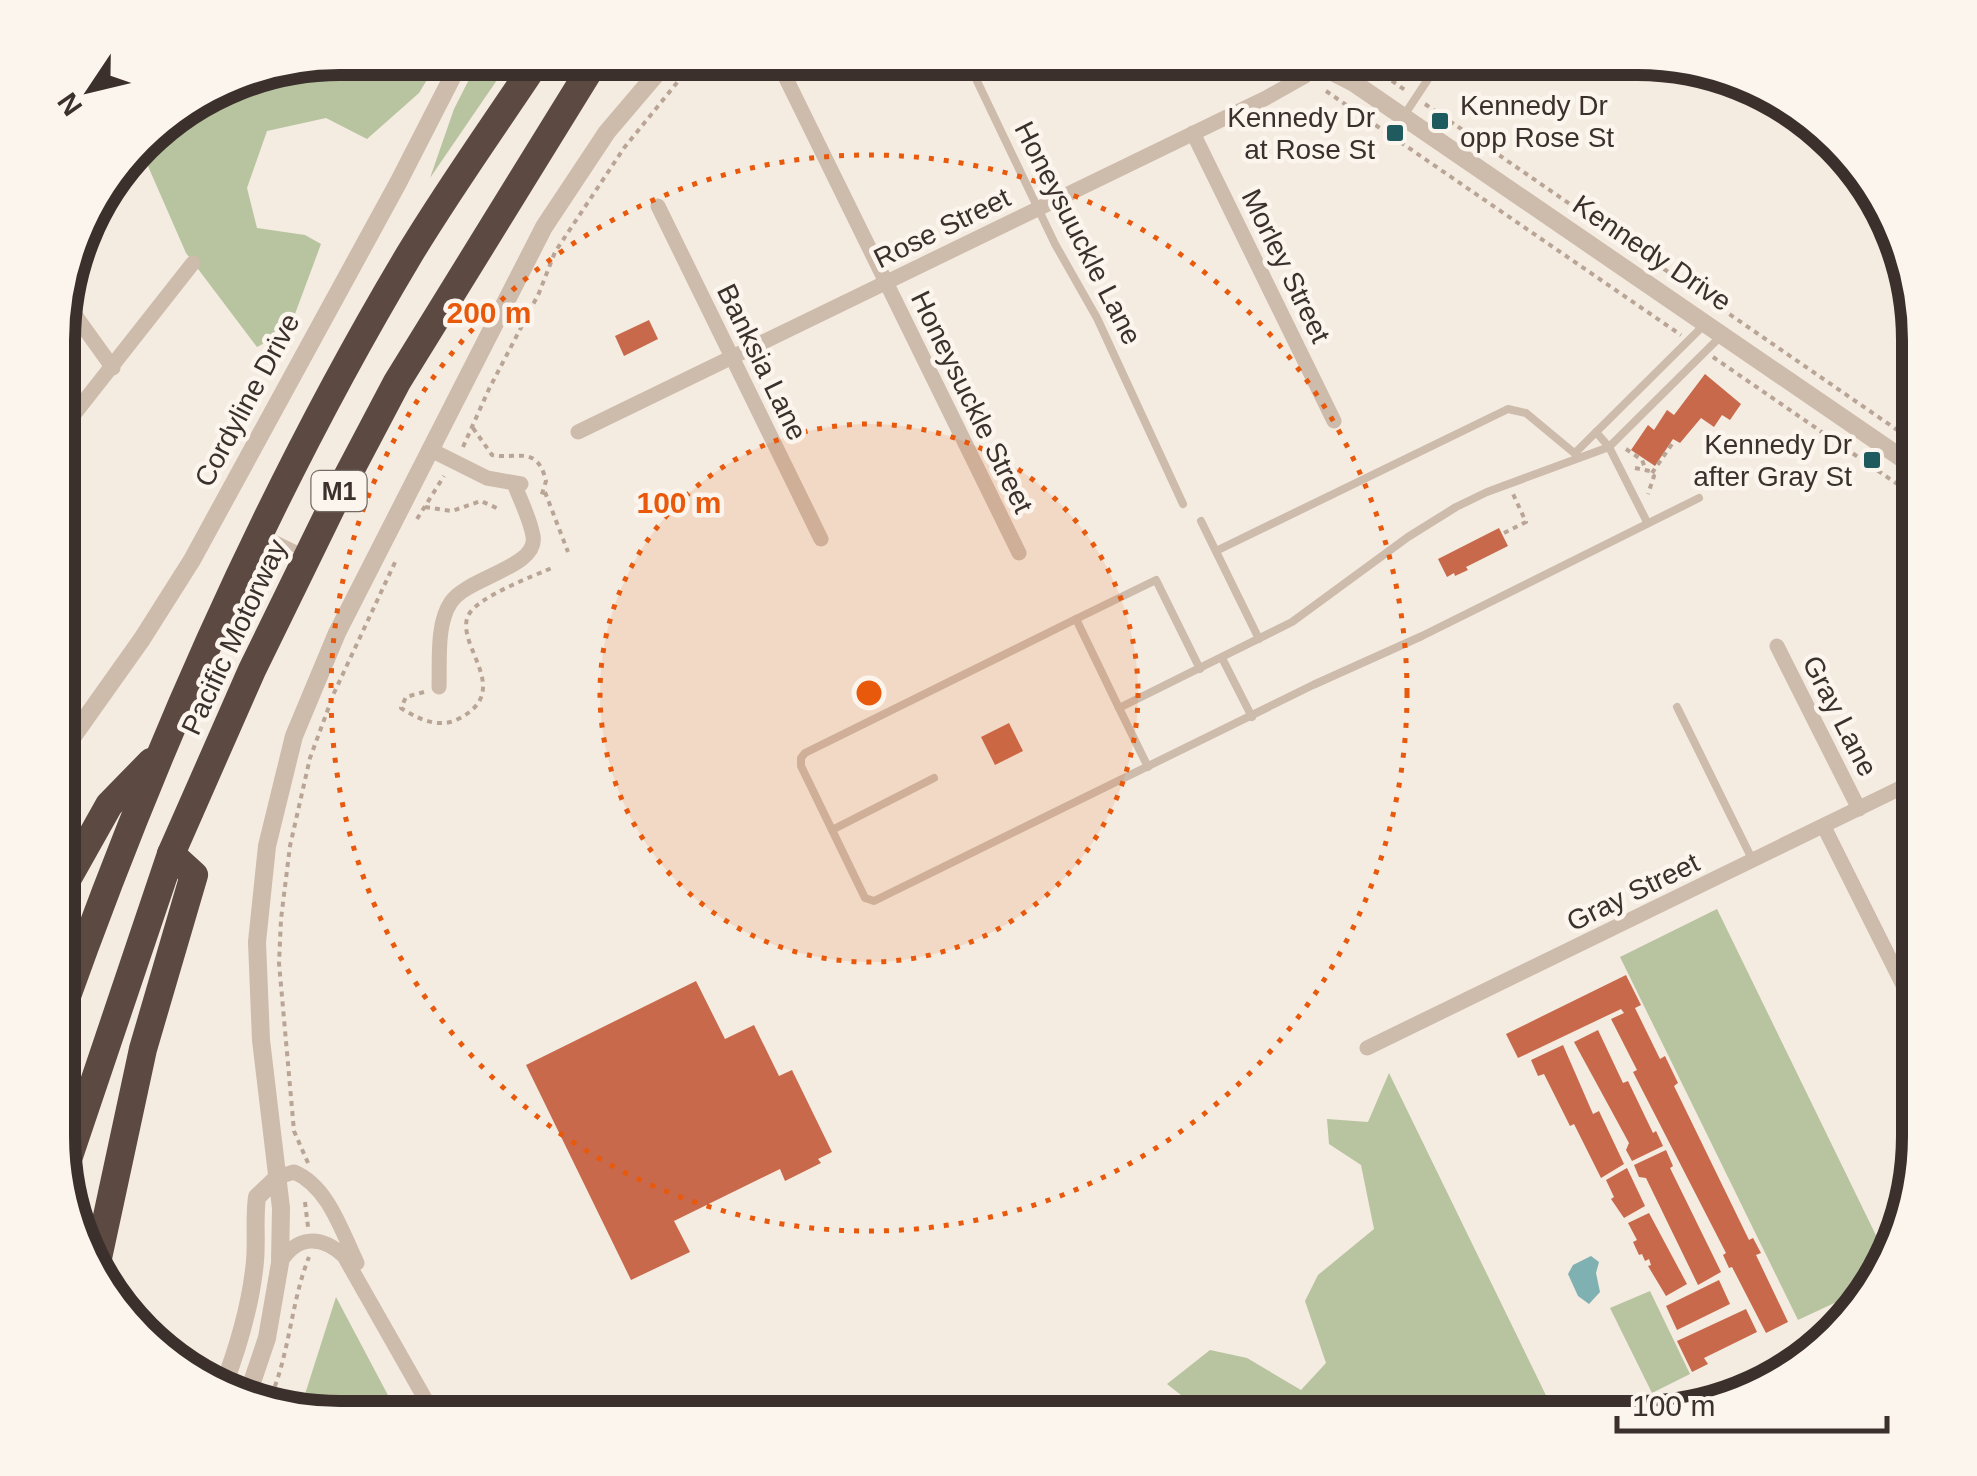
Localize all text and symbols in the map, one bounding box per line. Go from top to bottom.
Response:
north arrow [40,40,140,140]
text: N [51,87,88,121]
place label: Kennedy Dr opp Rose St [1460,90,1614,153]
place label: Kennedy Dr at Rose St [1227,102,1375,165]
marker: Kennedy Dr opp Rose St [1429,110,1451,132]
street label: Honeysuuckle Lane [1008,116,1148,350]
marker: Kennedy Dr at Rose St [1384,122,1406,144]
street label: Rose Street [869,182,1015,274]
street label: Morley Street [1236,184,1337,348]
street label: Kennedy Drive [1567,189,1737,317]
street label: Banksia Lane [711,279,813,445]
street label: Honeysuckle Street [905,286,1039,518]
text: 200 m [446,296,532,329]
street label: Cordyline Drive [188,308,306,492]
place label: Kennedy Dr after Gray St [1693,429,1852,492]
marker: Kennedy Dr after Gray St [1861,449,1883,471]
road number: M1 [312,471,366,511]
text: 100 m [636,486,722,519]
street label: Pacific Motorway [175,535,293,739]
street label: Gray Lane [1797,651,1883,781]
centre of rings [851,675,887,711]
street label: Gray Street [1562,847,1704,937]
scale bar [1617,1371,1887,1433]
text: 100 m [1632,1389,1715,1422]

